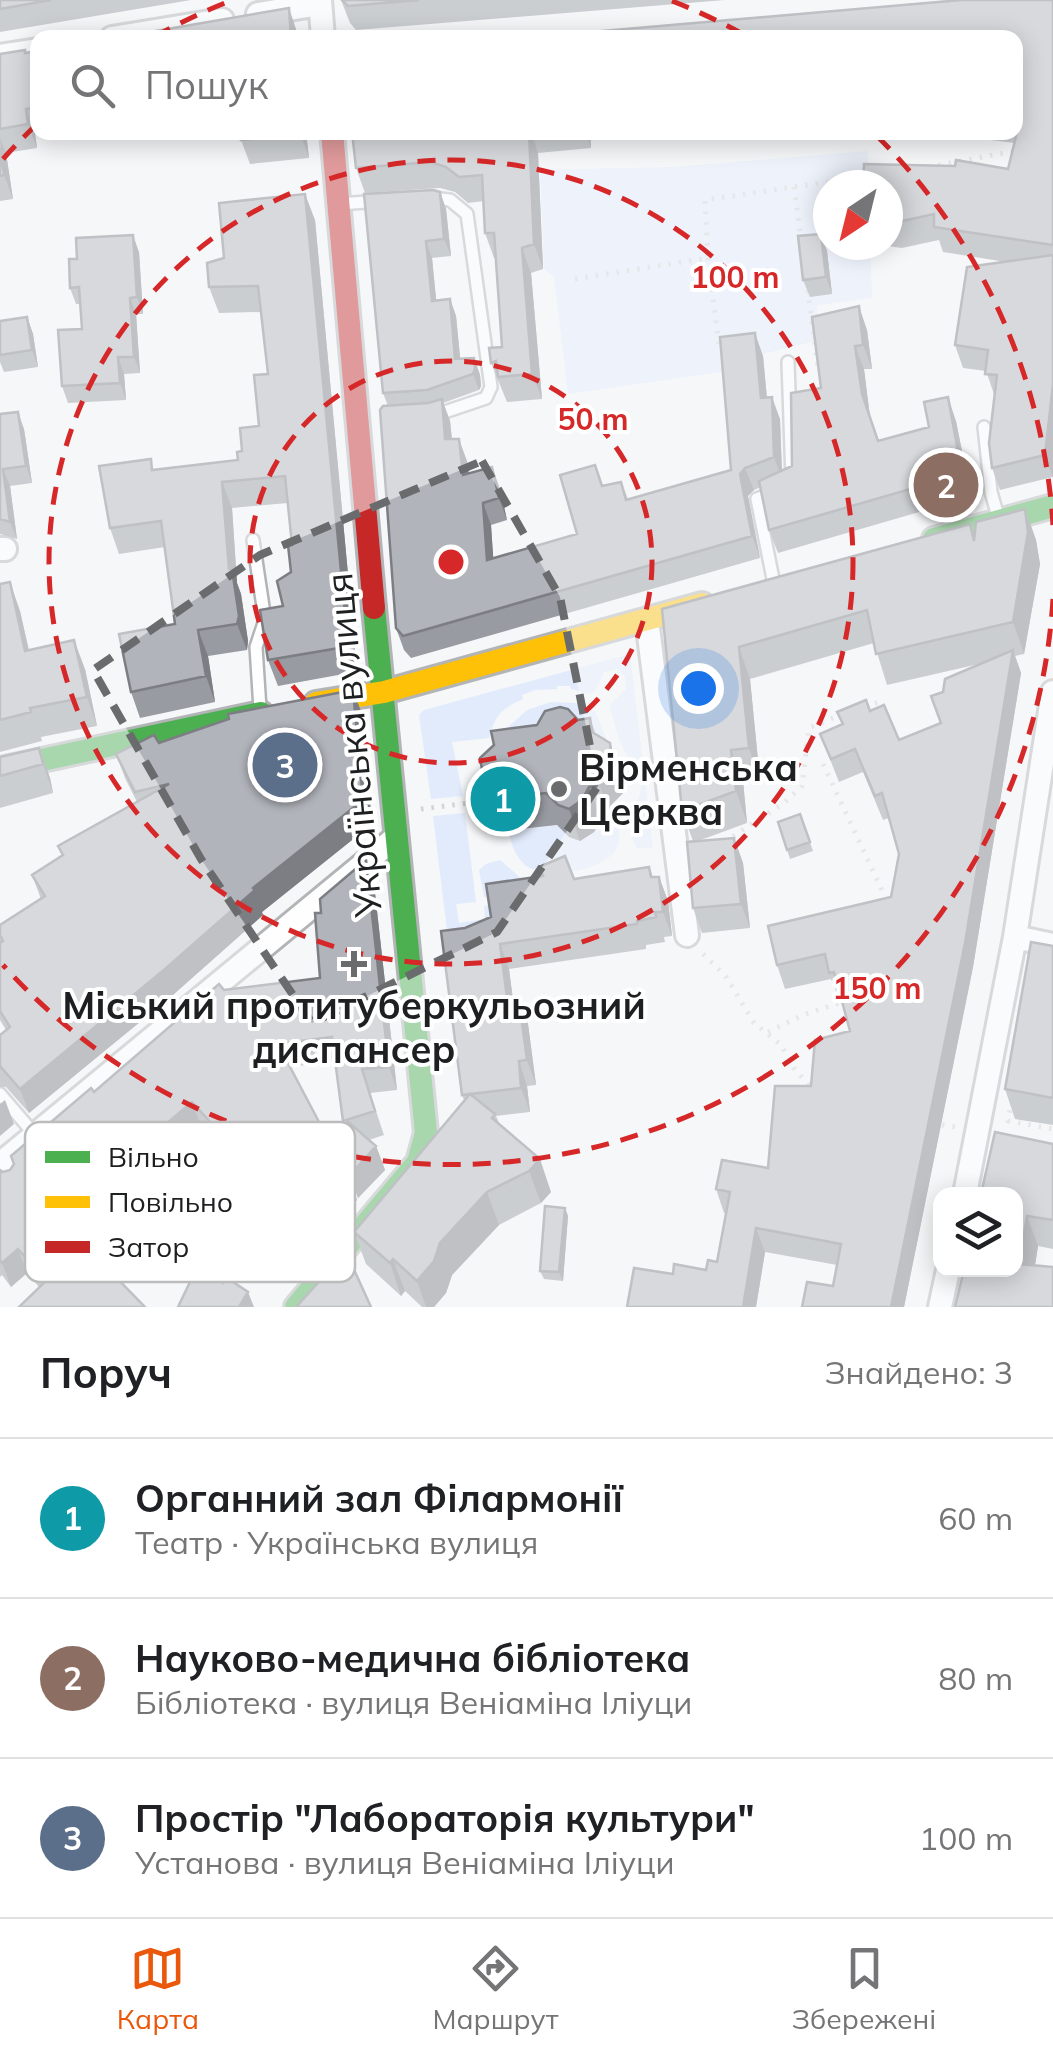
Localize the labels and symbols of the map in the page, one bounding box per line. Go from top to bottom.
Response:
north arrow [813,170,903,260]
text: 100 m [690,258,780,296]
text: 50 m [557,400,629,438]
pin: 2 [914,448,978,522]
centre of rings [433,544,469,580]
street label: Українська вулиця [314,571,392,920]
your location [673,663,724,714]
pin: 3 [252,728,318,802]
place label: Вірменська Церква [579,743,798,835]
pin: 1 [470,762,536,836]
marker: Вірменська Церква [548,778,570,800]
marker: Міський протитуберкульозний диспансер [341,951,367,977]
text: 150 m [832,969,922,1007]
place label: Міський протитуберкульозний диспансер [62,981,646,1073]
legend [25,1122,355,1282]
text: Вільно [108,1139,199,1174]
text: Повільно [108,1184,233,1219]
text: Затор [108,1229,189,1264]

